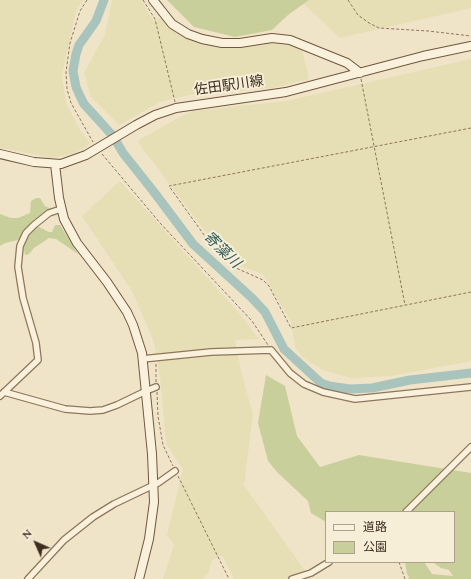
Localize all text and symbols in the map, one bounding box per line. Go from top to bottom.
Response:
street label: 佐田駅川線 [193,74,265,100]
water label: 寄藻川 [199,229,243,273]
legend [325,511,455,563]
text: 道路 [363,518,387,537]
north arrow [16,523,56,563]
text: N [18,525,36,543]
text: 公園 [363,538,387,557]

